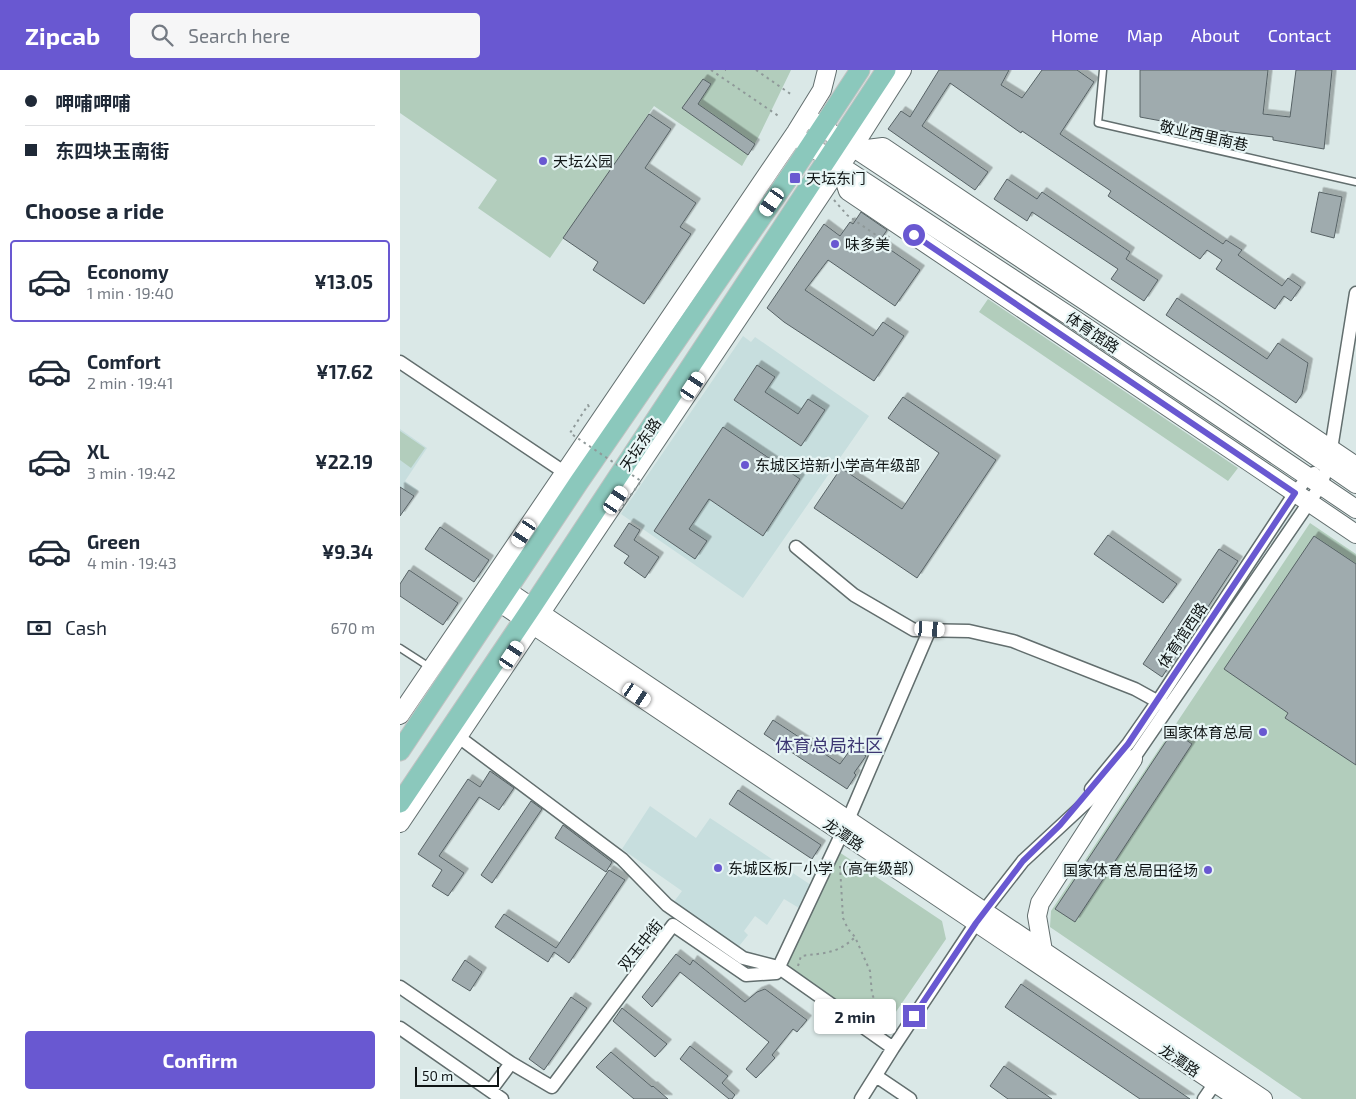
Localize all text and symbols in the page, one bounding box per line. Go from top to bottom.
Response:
search box [130,13,480,58]
text: Zipcab [25,21,100,50]
icon: search [148,21,176,49]
text: Search here [188,24,290,47]
text: Home [1051,24,1099,46]
text: Map [1127,24,1163,46]
text: About [1191,24,1240,46]
text: Contact [1268,24,1331,46]
text: 呷哺呷哺 [55,91,131,114]
street label: 敬业西里南巷 [1158,116,1250,154]
text: 东四块玉南街 [55,139,169,162]
place label: 天坛公园 [553,152,613,170]
marker: 天坛公园 [537,155,549,167]
place label: 天坛东门 [806,169,866,187]
marker: 天坛东门 [788,171,802,185]
car [757,185,786,219]
text: Choose a ride [25,197,164,223]
route start [903,224,925,246]
place label: 味多美 [845,235,890,253]
marker: 味多美 [829,238,841,250]
icon: car [27,259,72,304]
text: Economy [87,260,169,283]
text: ¥13.05 [314,270,373,293]
text: 1 min · 19:40 [87,283,174,302]
street label: 体育馆路 [1063,308,1123,356]
icon: car [27,349,72,394]
text: Comfort [87,350,161,373]
text: ¥17.62 [316,360,373,383]
car [678,369,707,403]
text: 2 min · 19:41 [87,373,173,392]
street label: 天坛东路 [616,414,664,474]
icon: car [27,439,72,484]
text: XL [87,440,109,463]
text: ¥22.19 [315,450,373,473]
place label: 东城区培新小学高年级部 [755,456,920,474]
marker: 东城区培新小学高年级部 [739,459,751,471]
text: 3 min · 19:42 [87,463,176,482]
car [601,483,630,517]
car [509,516,538,550]
icon: car [27,529,72,574]
text: Green [87,530,140,553]
text: ¥9.34 [322,540,373,563]
text: 4 min · 19:43 [87,553,177,572]
street label: 体育馆西路 [1154,599,1210,671]
icon: cash [25,614,53,642]
text: Cash [65,616,107,639]
text: 670 m [330,618,375,637]
car [914,621,945,637]
car [497,638,526,672]
car [620,680,653,710]
place label: 国家体育总局 [1163,723,1253,741]
marker: 国家体育总局 [1257,726,1269,738]
district label: 体育总局社区 [775,734,883,756]
street label: 龙潭路 [820,814,868,854]
place label: 东城区板厂小学（高年级部） [728,859,923,877]
place label: 国家体育总局田径场 [1063,861,1198,879]
marker: 东城区板厂小学（高年级部） [712,862,724,874]
marker: 国家体育总局田径场 [1202,864,1214,876]
street label: 双玉中街 [614,916,666,974]
callout: 2 min [814,998,896,1034]
route end [903,1005,925,1027]
text: 2 min [835,1007,875,1026]
button: Confirm [25,1031,375,1089]
street label: 龙潭路 [1156,1040,1204,1080]
scale bar [415,1064,499,1087]
text: 50 m [422,1067,453,1084]

